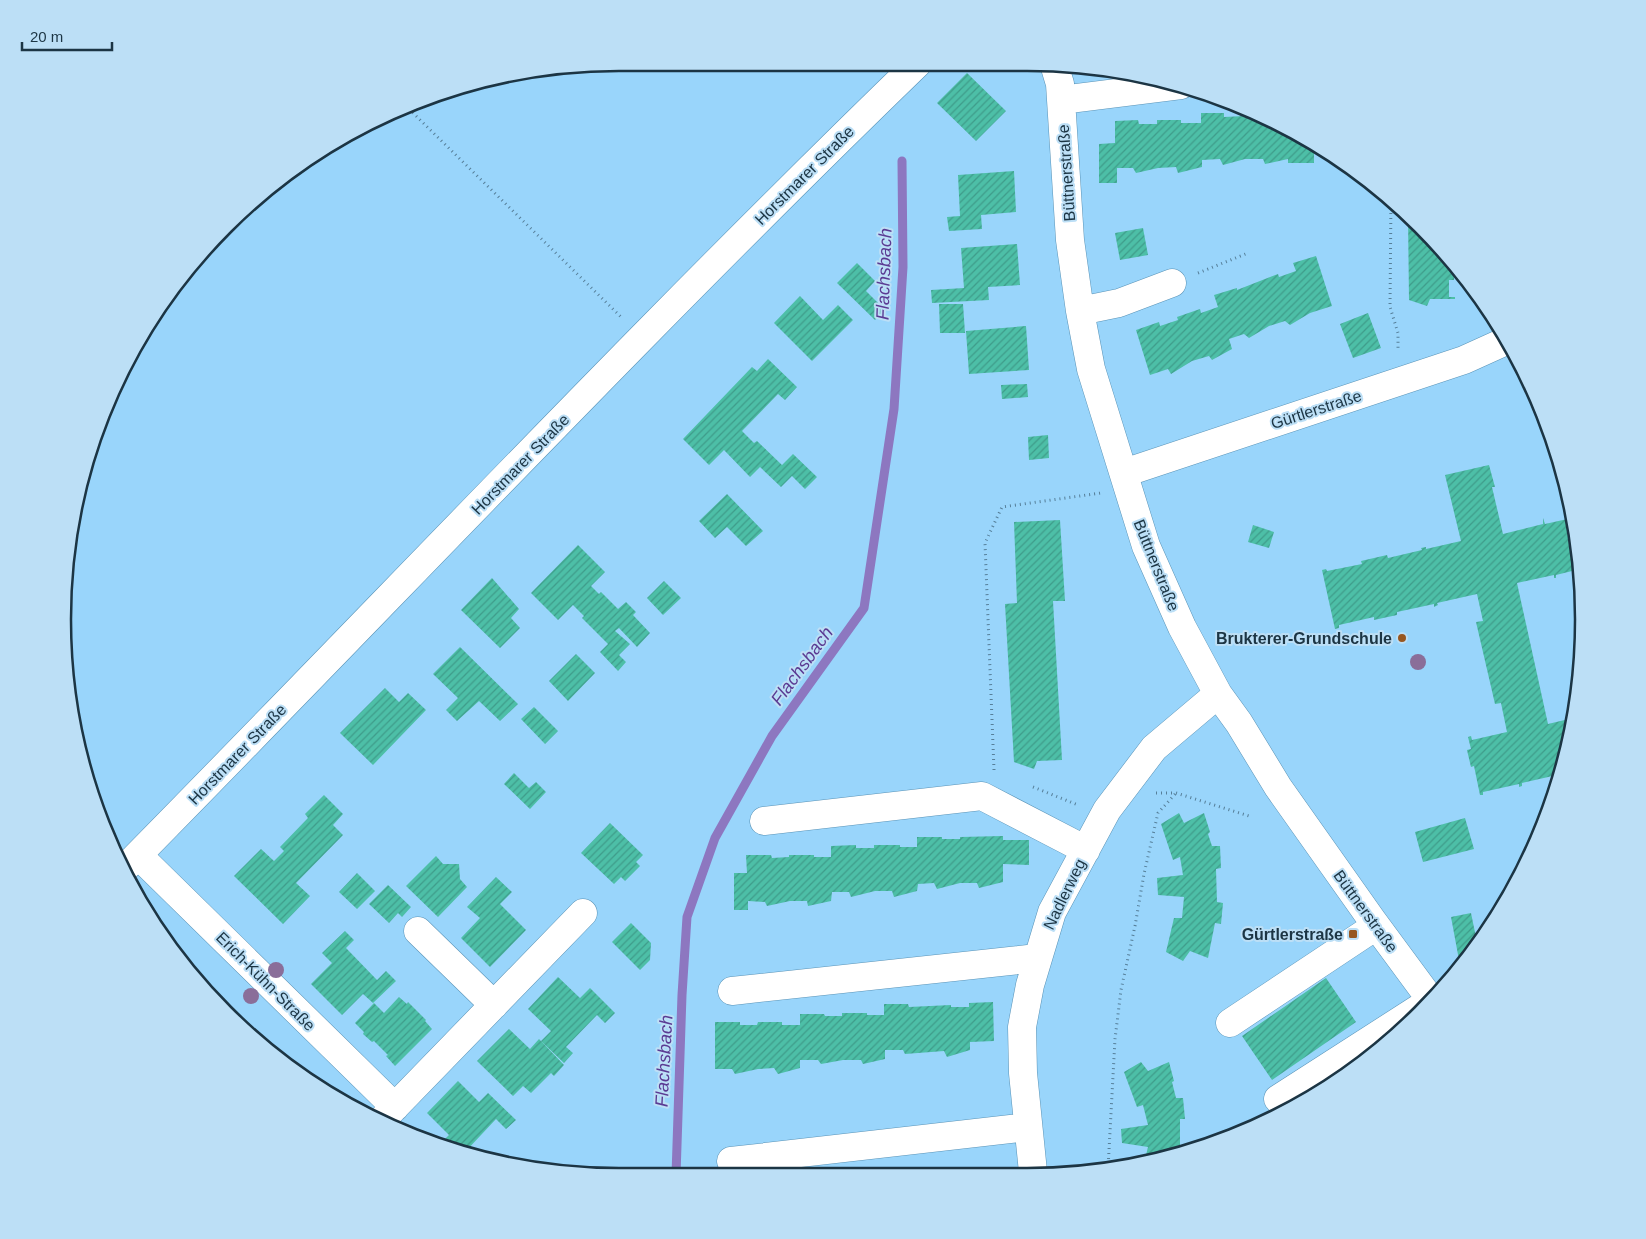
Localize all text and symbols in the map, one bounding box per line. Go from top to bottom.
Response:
scale bar [22,20,112,52]
text: 20 m [30,28,63,45]
street label: Horstmarer Straße [752,122,857,228]
street label: Büttnerstraße [1055,124,1078,222]
water label: Flachsbach [872,228,896,320]
street label: Gürtlerstraße [1269,387,1364,432]
street label: Horstmarer Straße [468,411,573,518]
street label: Büttnerstraße [1130,517,1183,613]
water label: Flachsbach [767,623,837,709]
place label: Brukterer-Grundschule [1216,630,1392,647]
marker: Brukterer-Grundschule [1396,632,1408,644]
street label: Horstmarer Straße [185,701,290,808]
street label: Nadlerweg [1040,856,1089,932]
street label: Büttnerstraße [1330,867,1401,956]
place label: Gürtlerstraße [1242,926,1343,943]
street label: Erich-Kühn-Straße [213,928,319,1034]
marker: Gürtlerstraße [1347,928,1359,940]
water label: Flachsbach [652,1015,676,1107]

